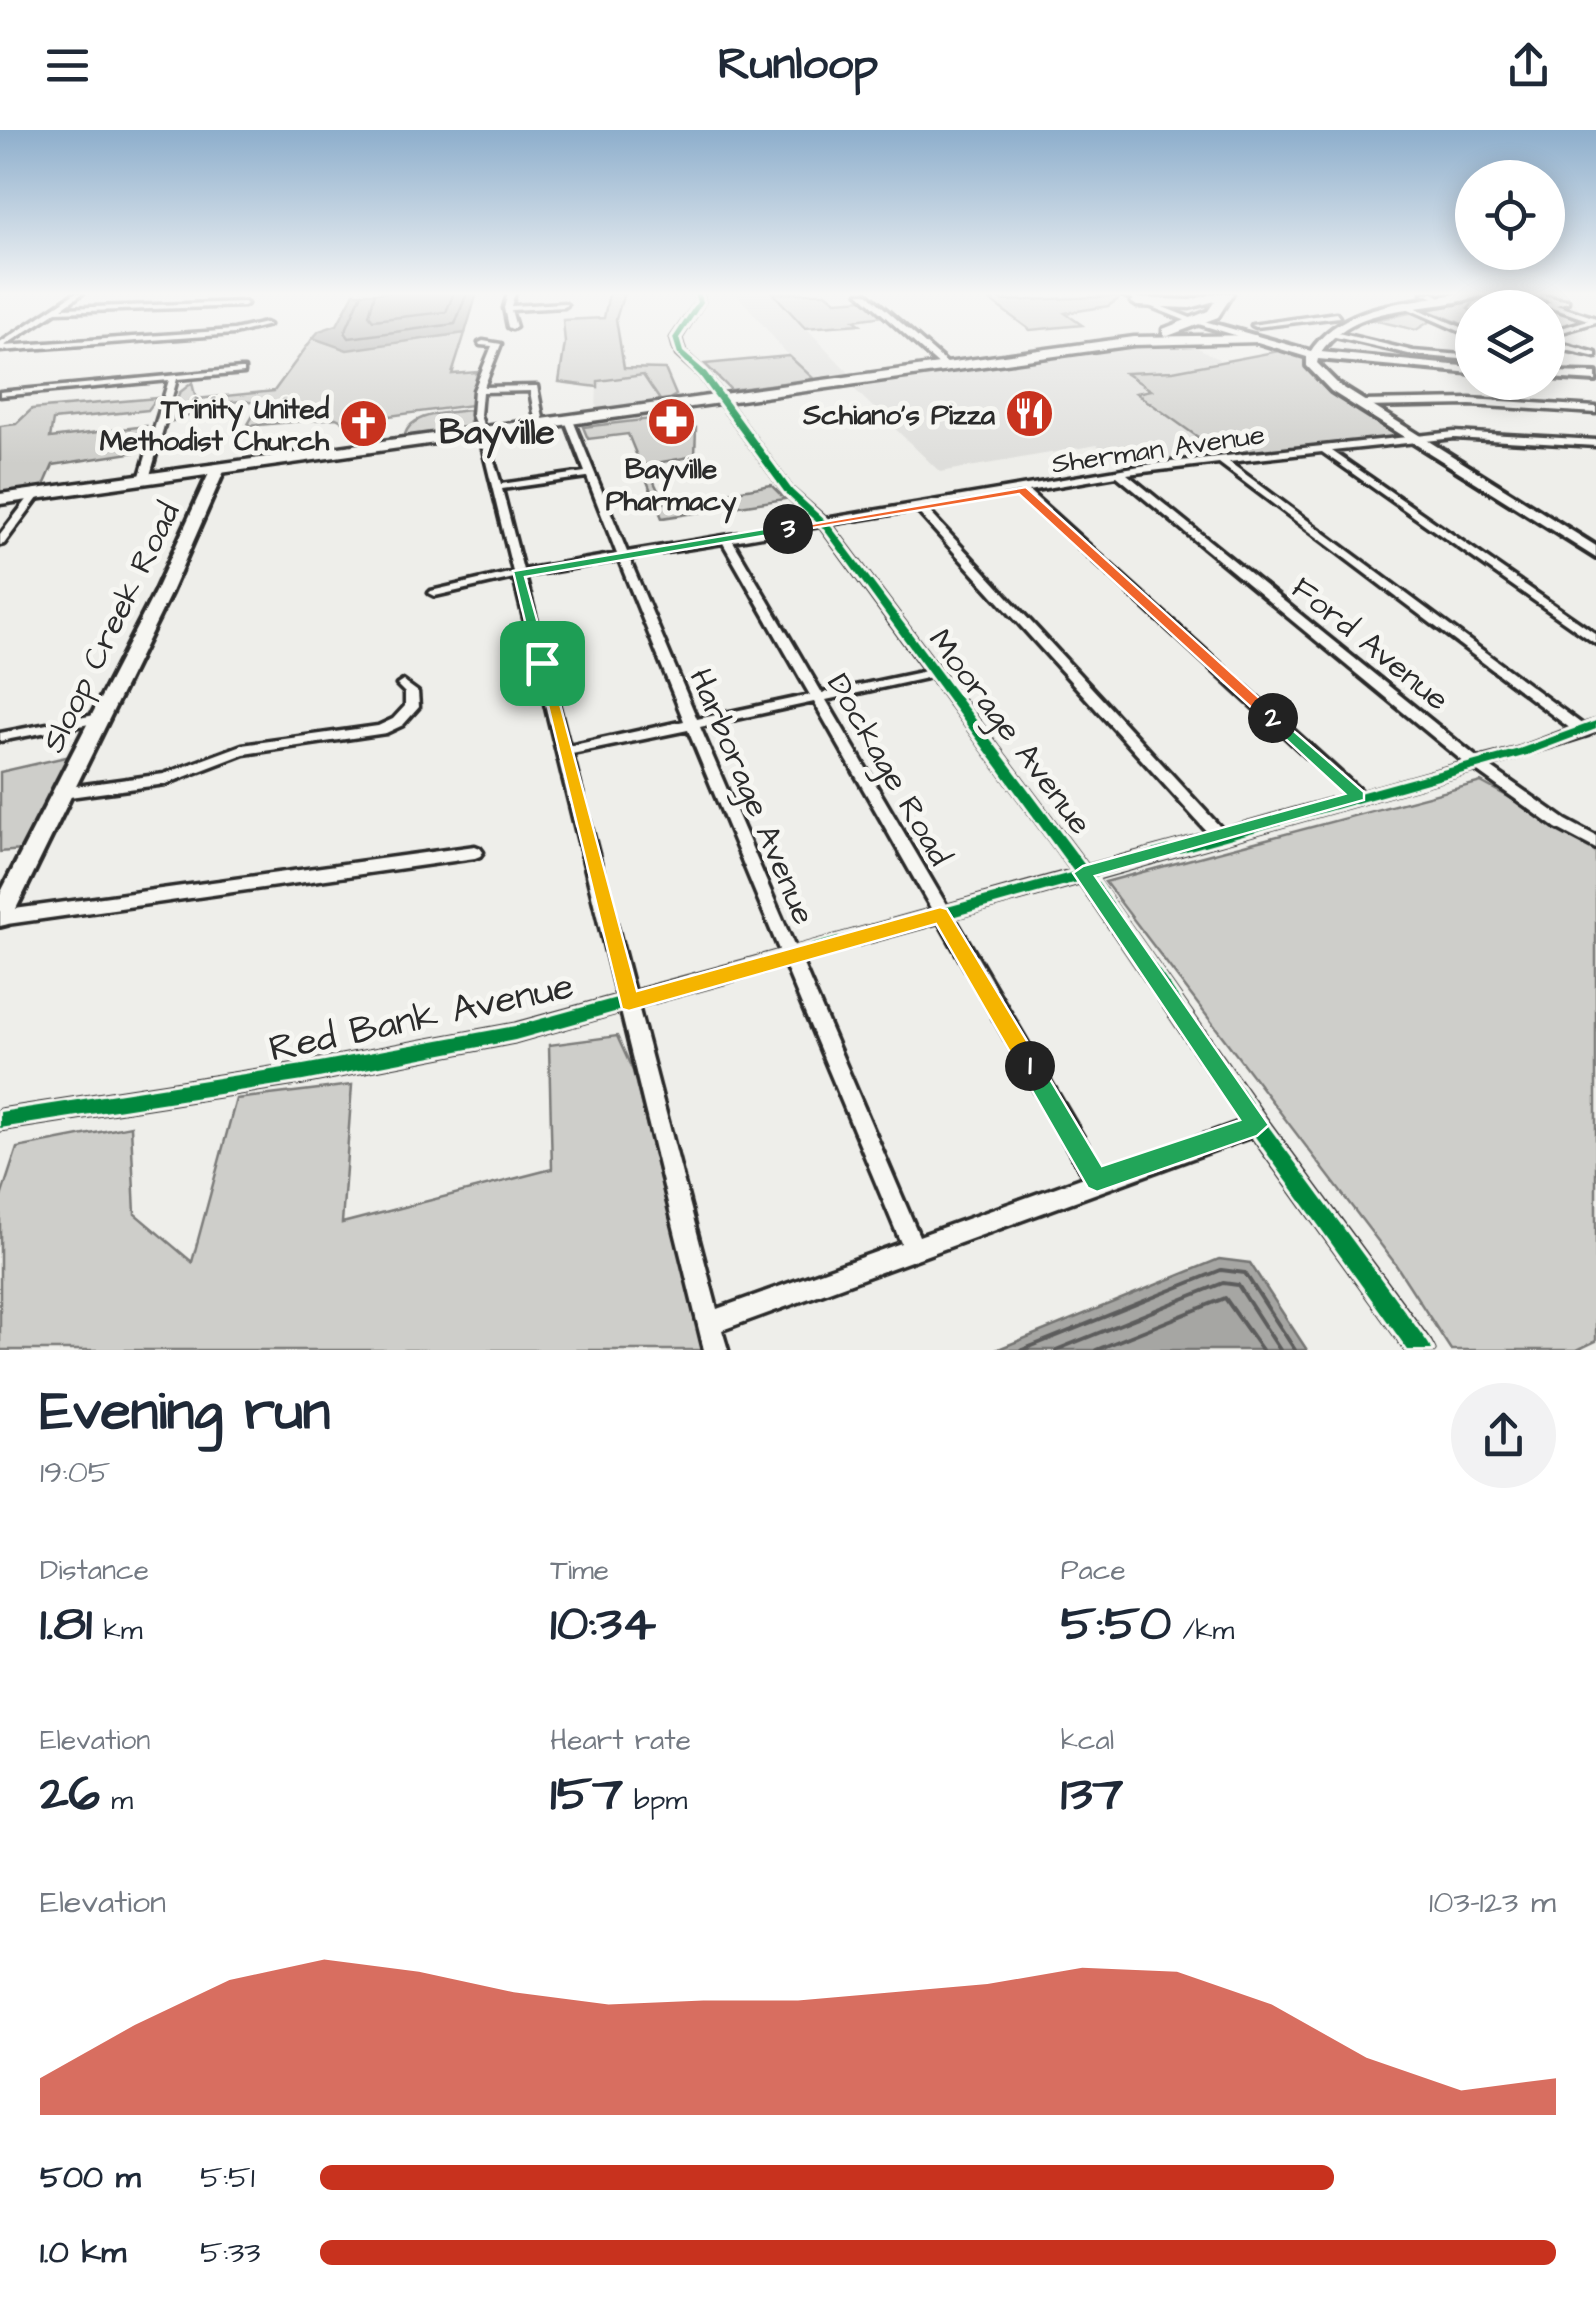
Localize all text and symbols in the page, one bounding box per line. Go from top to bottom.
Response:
text: Runloop [718,34,878,96]
icon: menu [40,38,95,93]
icon: share [1501,38,1556,93]
map controls [1455,160,1565,400]
button: locate [1455,160,1565,270]
button: layers [1455,290,1565,400]
restaurant icon: Schiano's Pizza [1004,388,1056,440]
place label: Trinity United Methodist Church [100,390,330,461]
pharmacy icon: Bayville Pharmacy [645,395,697,447]
place label: Schiano's Pizza [802,396,996,435]
church icon: Trinity United Methodist Church [338,398,390,450]
district label: Bayville [439,408,555,459]
street label: Sherman Avenue [1049,415,1267,484]
place label: Bayville Pharmacy [606,450,737,524]
street label: Sloop Creek Road [31,495,191,760]
pin: 3 [763,504,813,554]
text: 3 [781,509,795,548]
street label: Ford Avenue [1282,567,1458,722]
street label: Moorage Avenue [918,620,1102,844]
pin [500,621,585,706]
icon: arrive [515,636,570,691]
street label: Harborage Avenue [677,662,826,931]
street label: Dockage Road [815,665,962,874]
pin: 2 [1248,693,1298,743]
text: 2 [1265,698,1281,737]
street label: Red Bank Avenue [265,960,578,1076]
pin: 1 [1005,1041,1055,1091]
text: 1 [1028,1046,1032,1085]
text: Evening run [40,1374,330,1450]
button: share [1451,1383,1556,1488]
text: 19:05 [40,1450,111,1495]
text: Distance [40,1551,149,1590]
text: Time [550,1551,609,1590]
text: Pace [1061,1551,1126,1590]
text: 1.81 [40,1590,92,1659]
text: 10:34 [550,1590,656,1659]
text: 5:50 [1061,1590,1171,1659]
text: km [92,1611,142,1650]
text: /km [1171,1611,1234,1650]
text: Elevation [40,1721,150,1760]
text: Heart rate [550,1721,691,1760]
text: kcal [1061,1721,1114,1760]
text: 26 [40,1760,100,1829]
text: 157 [550,1760,623,1829]
text: 137 [1061,1760,1123,1829]
text: m [100,1781,133,1820]
text: bpm [623,1781,687,1820]
text: Elevation [40,1880,166,1925]
text: 103–123 m [1429,1880,1556,1925]
text: 500 m [40,2155,141,2200]
text: 5:51 [200,2155,255,2200]
text: 1.0 km [40,2230,126,2275]
text: 5:33 [200,2230,261,2275]

